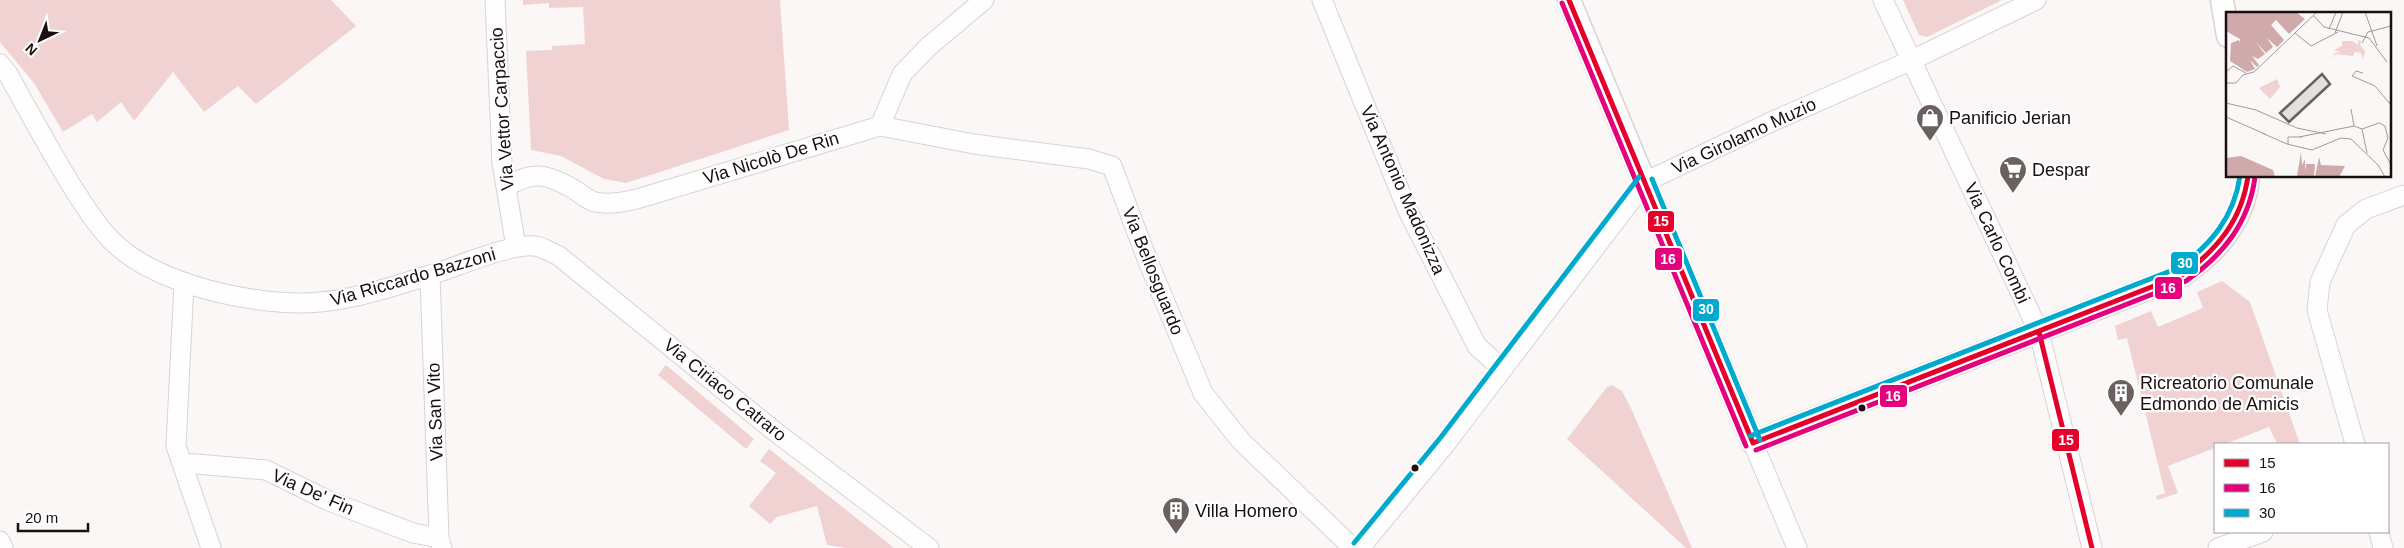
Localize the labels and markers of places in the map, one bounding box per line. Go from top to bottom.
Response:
shop icon: Panificio Jerian [1915,103,1945,142]
place label: Panificio Jerian [1949,108,2071,128]
supermarket icon: Despar [1998,155,2028,194]
place label: Despar [2032,160,2090,180]
place label: Ricreatorio Comunale Edmondo de Amicis [2140,373,2314,414]
building icon: Ricreatorio Comunale Edmondo de Amicis [2106,378,2136,417]
unlabelled marker [1857,403,1867,413]
unlabelled marker [1410,463,1420,473]
building icon: Villa Homero [1161,496,1191,535]
place label: Villa Homero [1195,501,1298,521]

